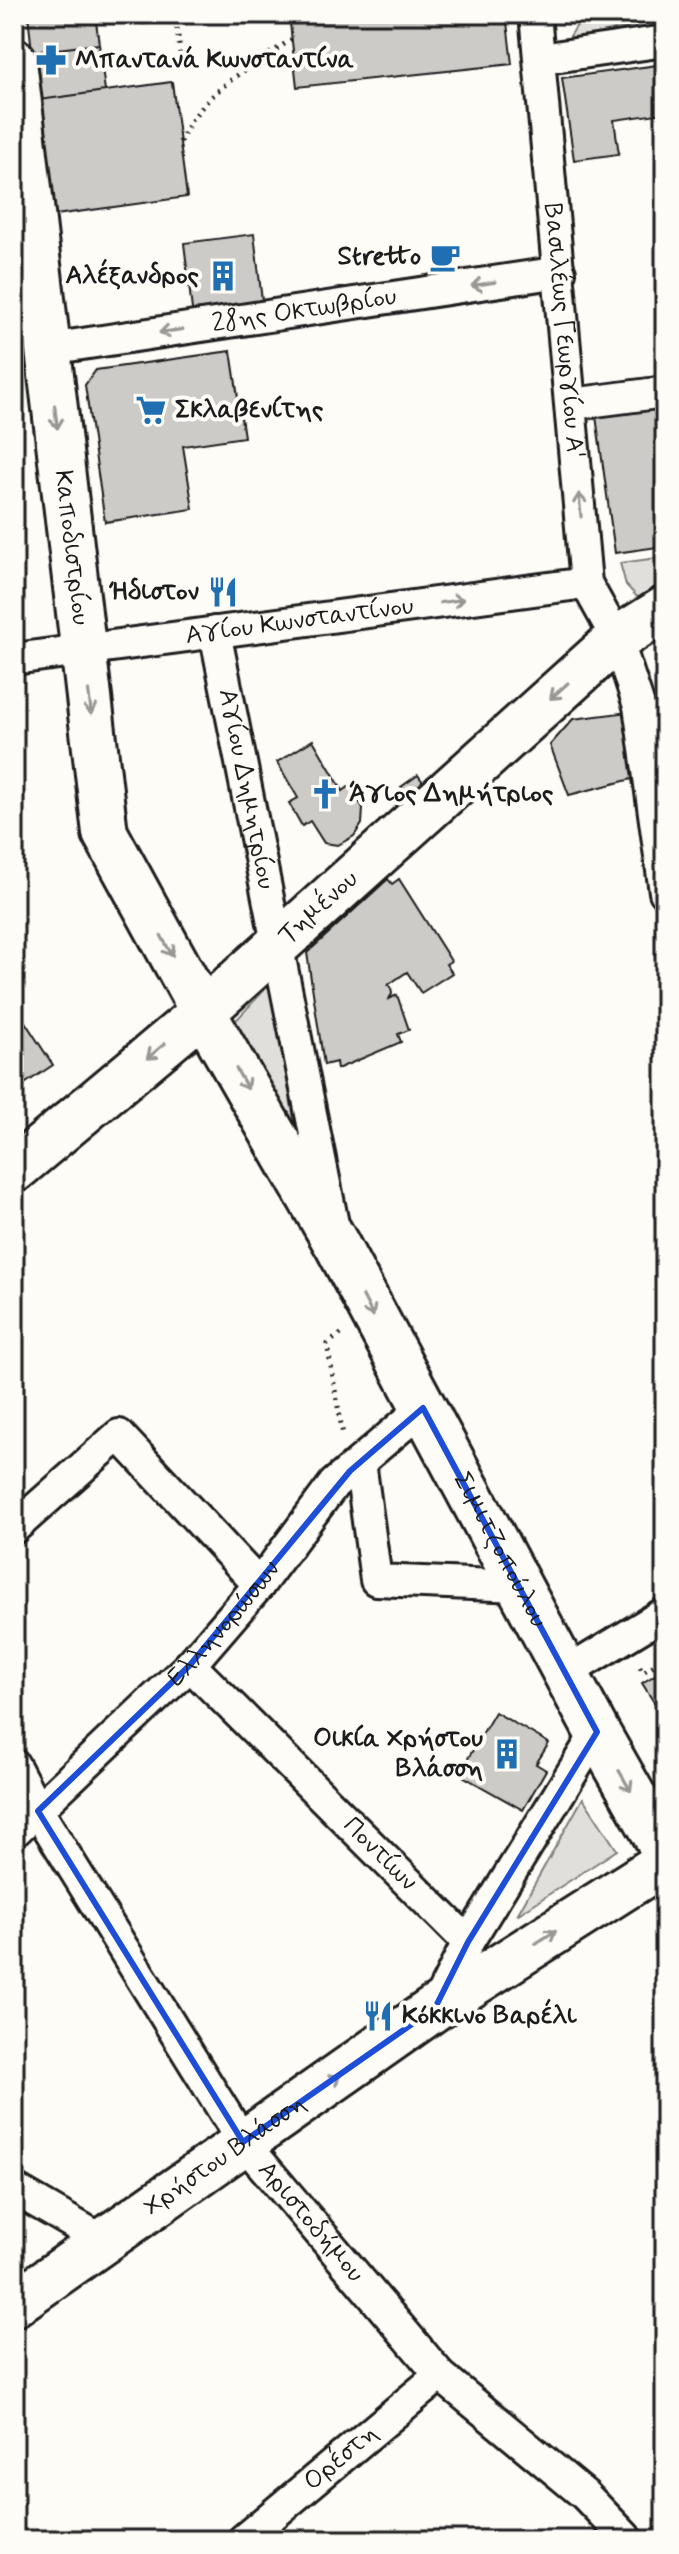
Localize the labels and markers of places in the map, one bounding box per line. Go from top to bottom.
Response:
pharmacy icon: Μπαντανά Κωνσταντίνα [34,43,68,77]
place label: Μπαντανά Κωνσταντίνα [75,43,354,77]
place label: Stretto [338,240,421,274]
cafe icon: Stretto [428,240,462,274]
place label: Αλέξανδρος [65,258,199,293]
building icon: Αλέξανδρος [206,259,240,293]
supermarket icon: Σκλαβενίτης [134,393,168,427]
place label: Σκλαβενίτης [175,393,323,427]
place label: Ήδιστον [109,575,200,609]
restaurant icon: Ήδιστον [206,575,240,609]
church icon: Άγιος Δημήτριος [308,777,342,811]
place label: Άγιος Δημήτριος [349,777,553,811]
place label: Οικία Χρήστου Βλάσση [313,1722,483,1786]
building icon: Οικία Χρήστου Βλάσση [490,1737,524,1771]
place label: Κόκκινο Βαρέλι [402,1998,577,2033]
restaurant icon: Κόκκινο Βαρέλι [361,1999,395,2033]

